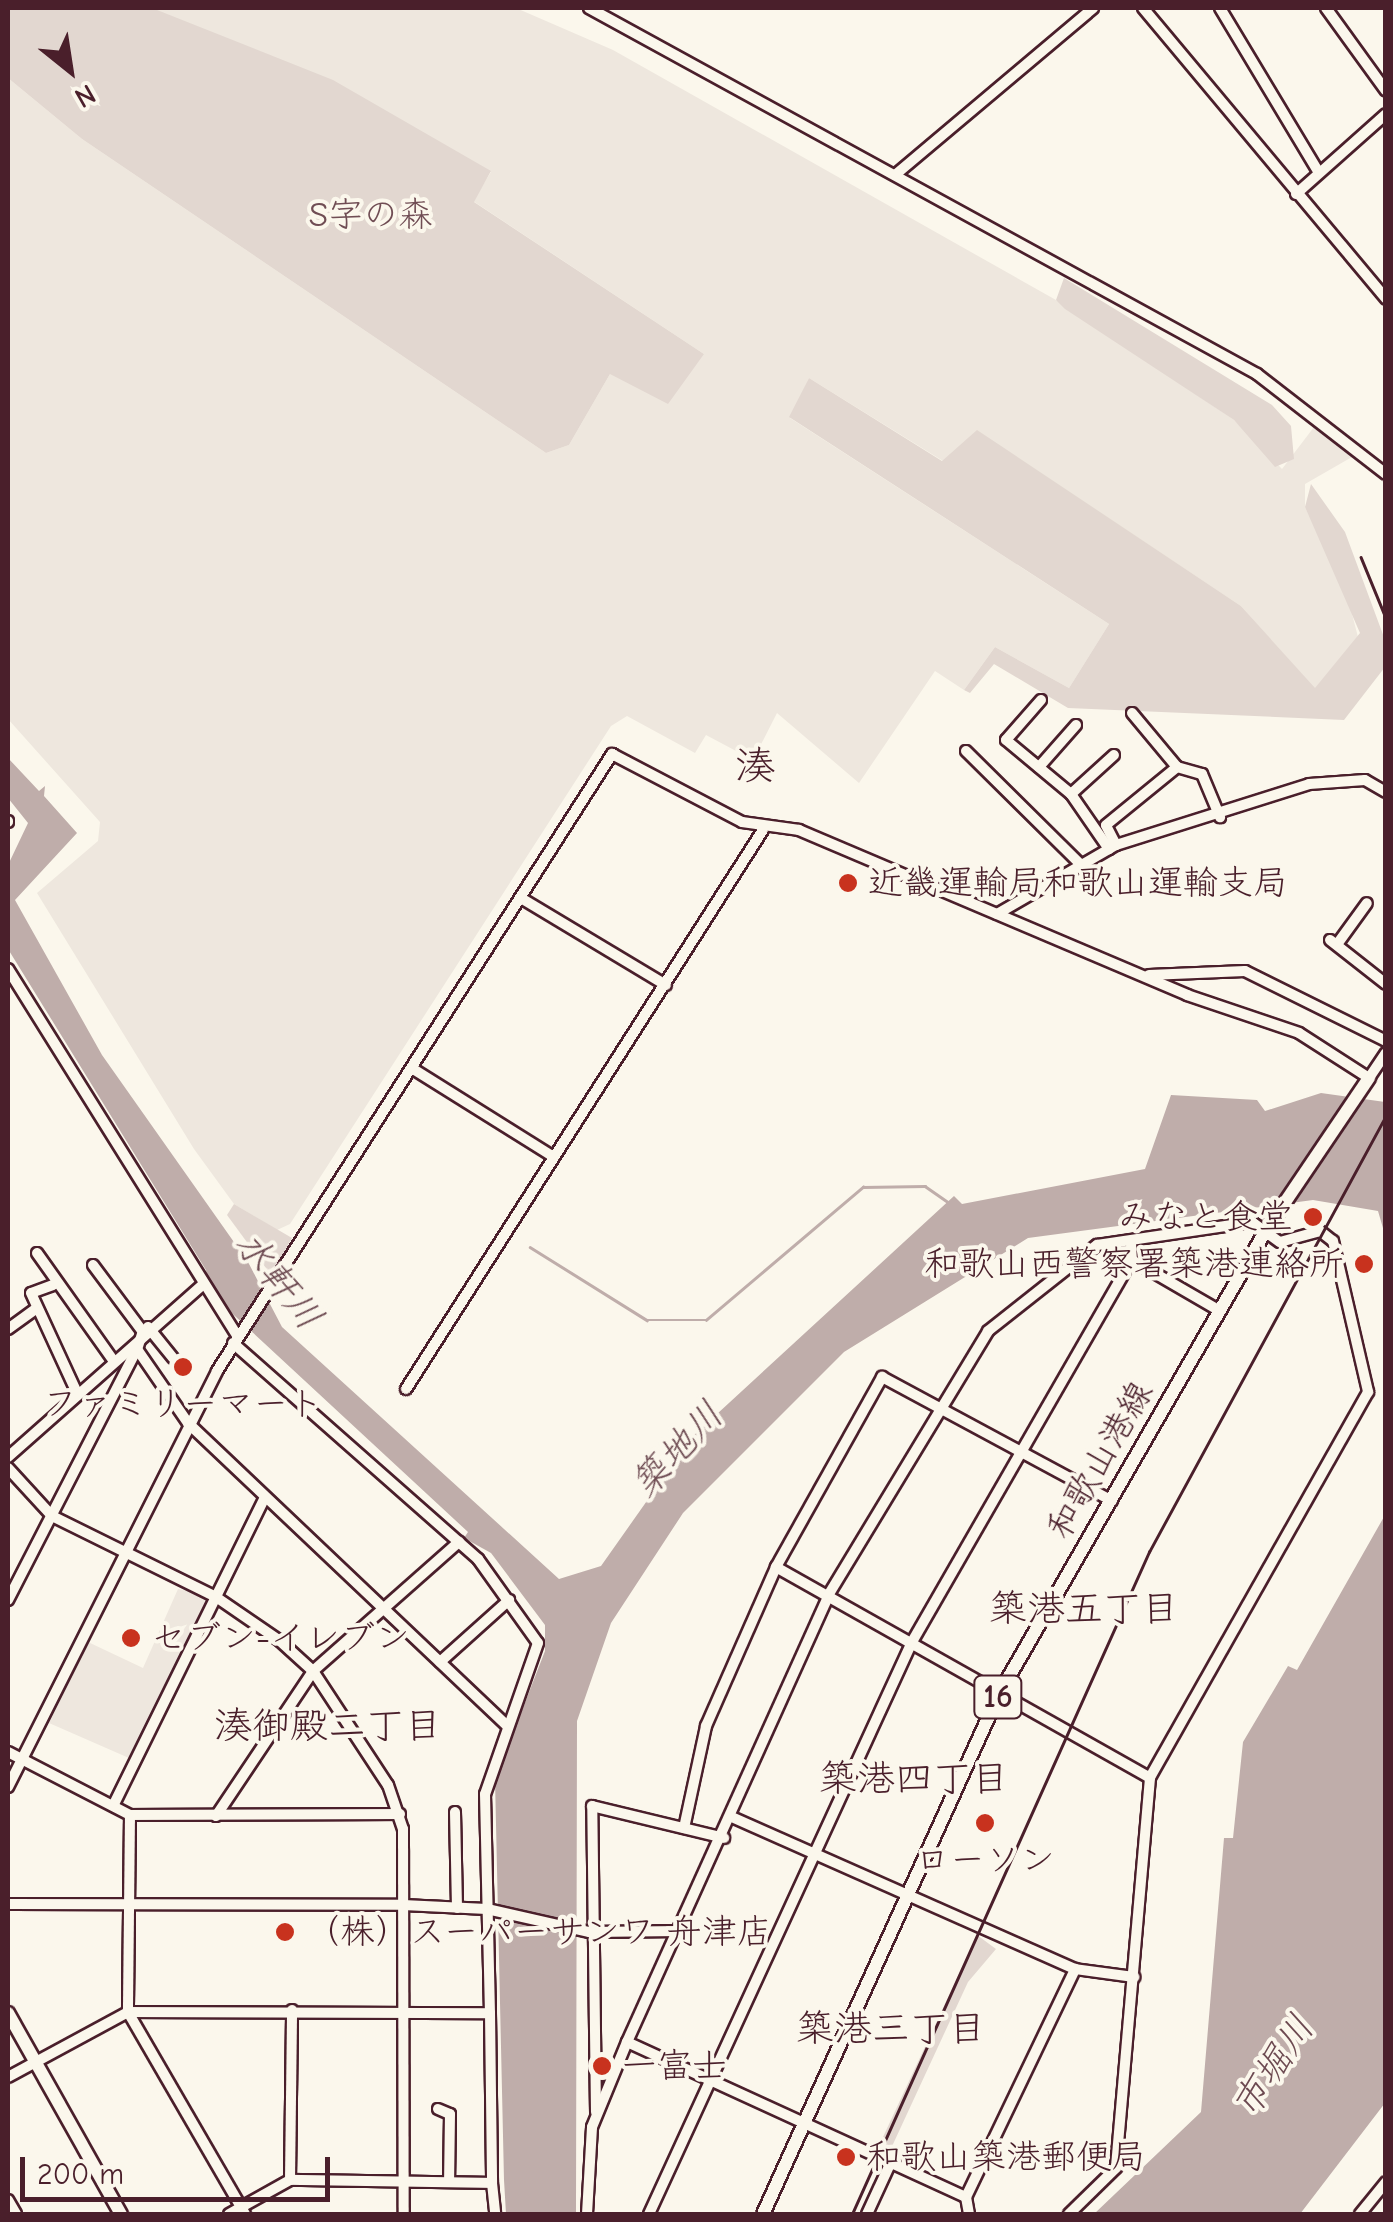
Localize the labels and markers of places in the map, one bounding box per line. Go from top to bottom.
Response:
place label: 近畿運輸局和歌山運輸支局 [868,862,1288,904]
marker: 近畿運輸局和歌山運輸支局 [837,872,859,894]
place label: みなと食堂 [1118,1196,1293,1238]
marker: みなと食堂 [1302,1206,1324,1228]
place label: 和歌山西警察署築港連絡所 [924,1243,1344,1285]
marker: 和歌山西警察署築港連絡所 [1353,1253,1375,1275]
marker: ファミリーマート [172,1356,194,1378]
place label: ファミリーマート [43,1383,323,1425]
place label: セブン-イレブン [151,1617,410,1659]
marker: セブン-イレブン [120,1627,142,1649]
marker: ローソン [974,1812,996,1834]
place label: ローソン [915,1839,1055,1881]
place label: （株）スーパーサンワ 舟津店 [305,1911,770,1953]
marker: （株）スーパーサンワ 舟津店 [274,1921,296,1943]
place label: 一富士 [622,2045,727,2087]
marker: 一富士 [591,2055,613,2077]
place label: 和歌山築港郵便局 [866,2136,1146,2178]
marker: 和歌山築港郵便局 [835,2146,857,2168]

